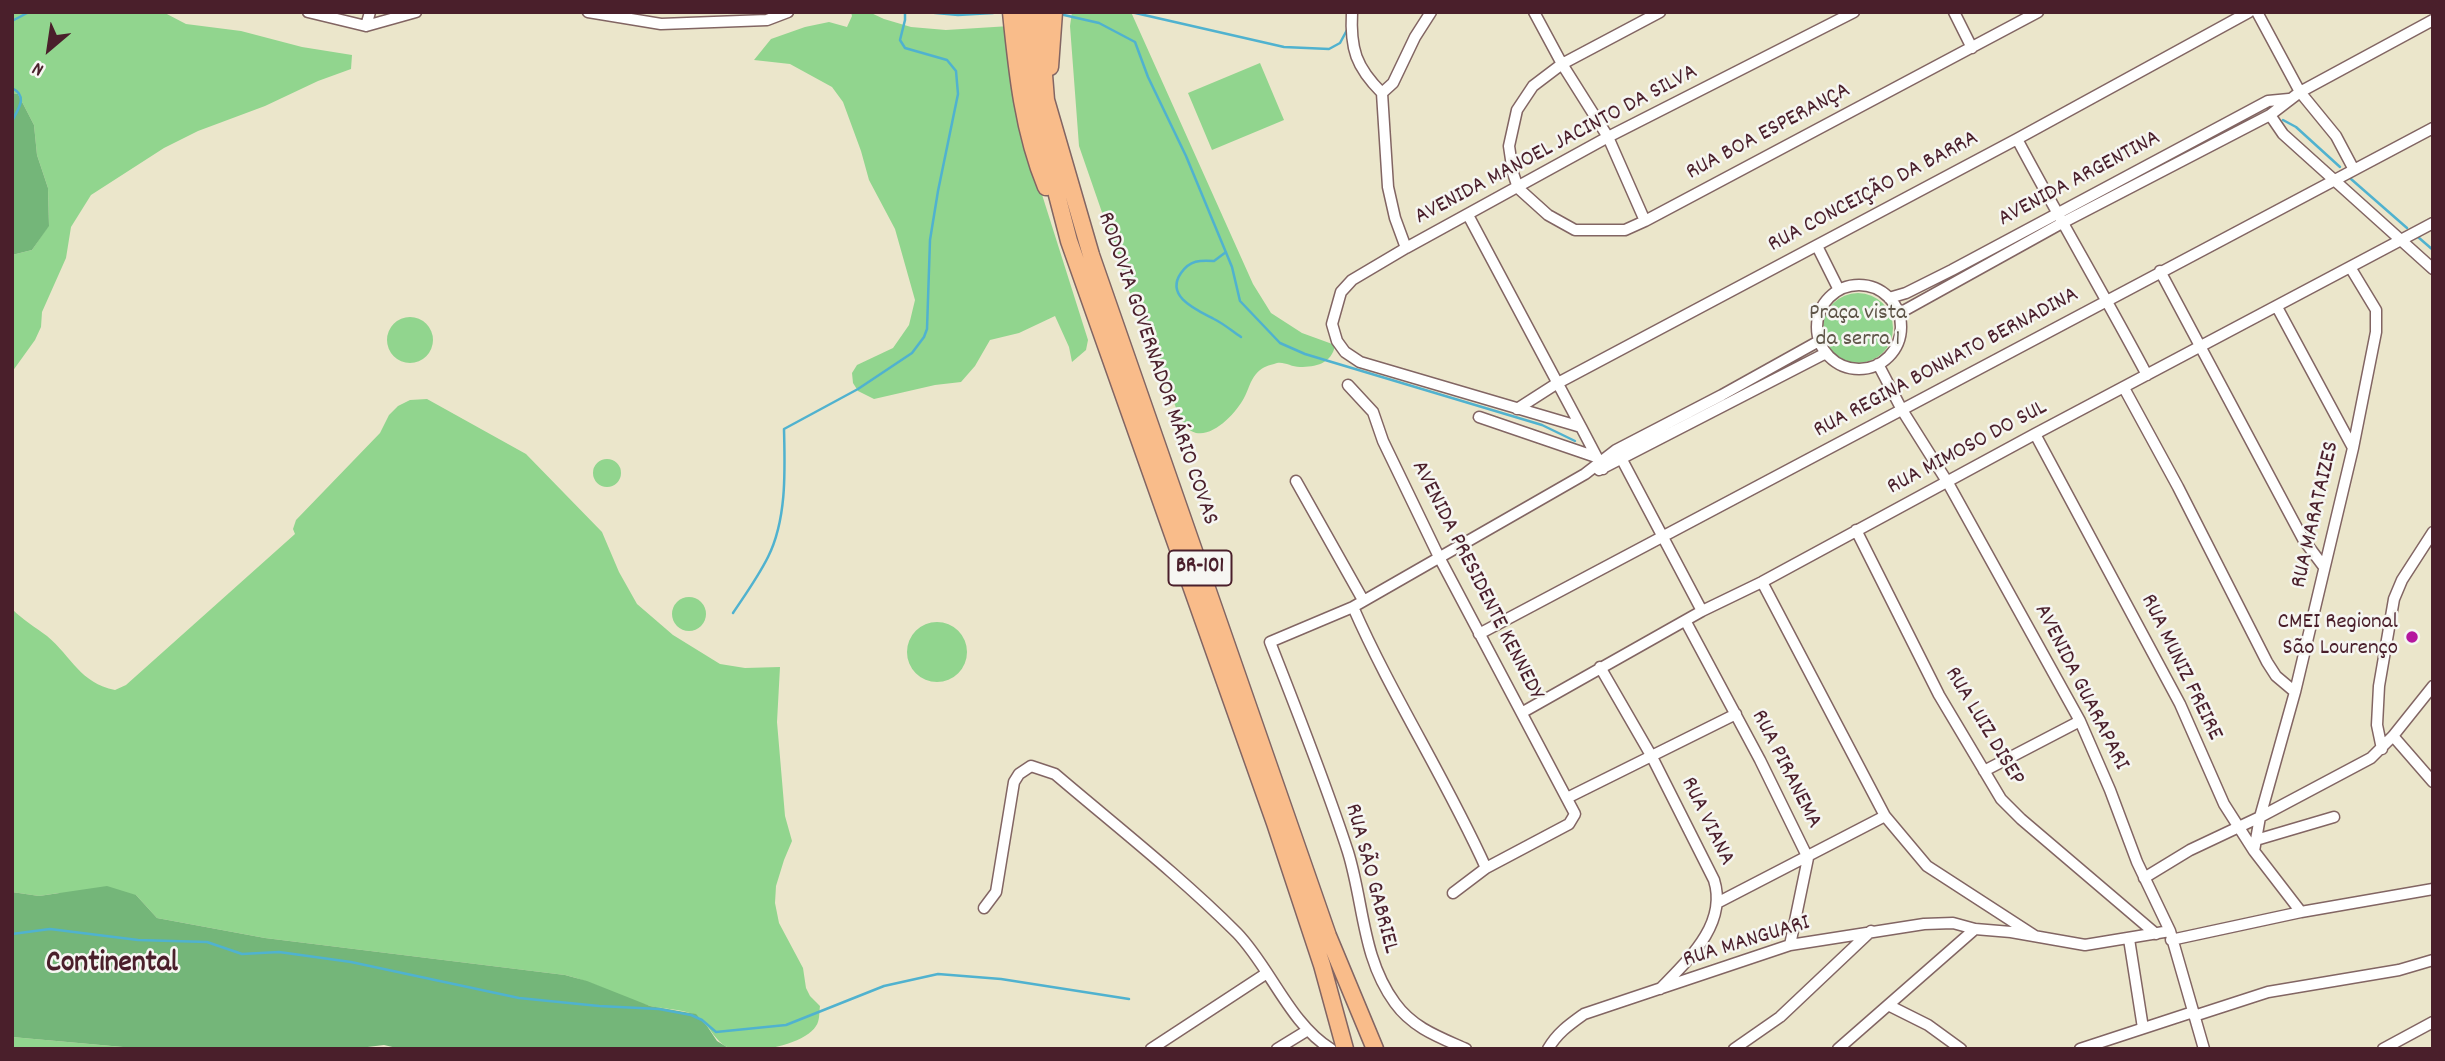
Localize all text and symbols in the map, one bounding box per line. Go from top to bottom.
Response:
north arrow [14,14,84,84]
text: N [28,54,49,82]
street label: AVENIDA MANOEL JACINTO DA SILVA [1411,60,1703,232]
street label: RUA BOA ESPERANÇA [1682,78,1856,188]
street label: RUA CONCEIÇÃO DA BARRA [1764,126,1984,260]
street label: AVENIDA ARGENTINA [1994,126,2166,234]
street label: RODOVIA GOVERNADOR MÁRIO COVAS [1089,209,1223,529]
street label: RUA REGINA BONNATO BERNADINA [1810,282,2084,446]
park label: Praça vista da serra 1 [1809,301,1907,355]
street label: RUA MIMOSO DO SUL [1883,395,2053,503]
street label: RUA MARATAIZES [2287,439,2347,591]
street label: AVENIDA PRESIDENTE KENNEDY [1404,457,1548,705]
road number: BR-101 [1168,550,1232,586]
street label: RUA MUNIZ FREIRE [2133,590,2227,746]
street label: AVENIDA GUARAPARI [2026,600,2134,776]
place label: CMEI Regional São Lourenço [2278,610,2398,664]
marker: CMEI Regional São Lourenço [2404,629,2420,645]
street label: RUA LUIZ DISEP [1937,663,2029,791]
street label: RUA PIRANEMA [1743,706,1827,834]
street label: RUA VIANA [1673,773,1739,871]
street label: RUA SÃO GABRIEL [1337,801,1403,957]
street label: RUA MANGUARI [1680,911,1814,975]
district label: Continental [46,948,178,984]

